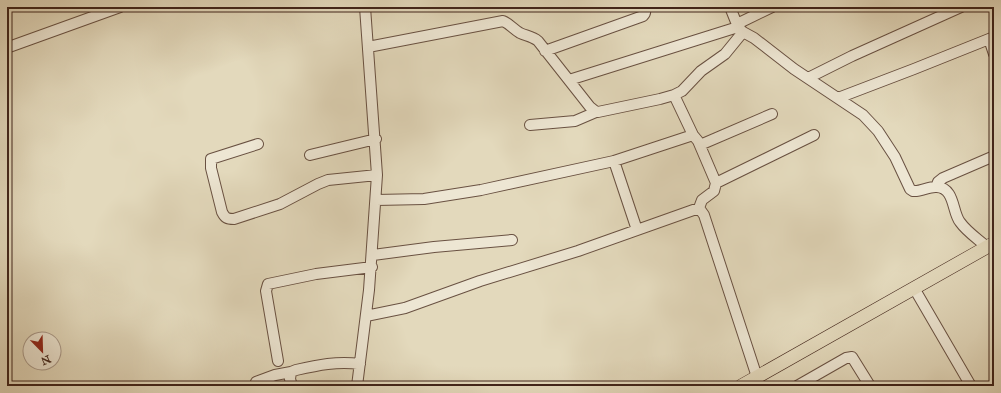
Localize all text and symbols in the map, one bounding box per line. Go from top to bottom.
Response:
north arrow [22,331,62,371]
text: N [38,352,53,368]

